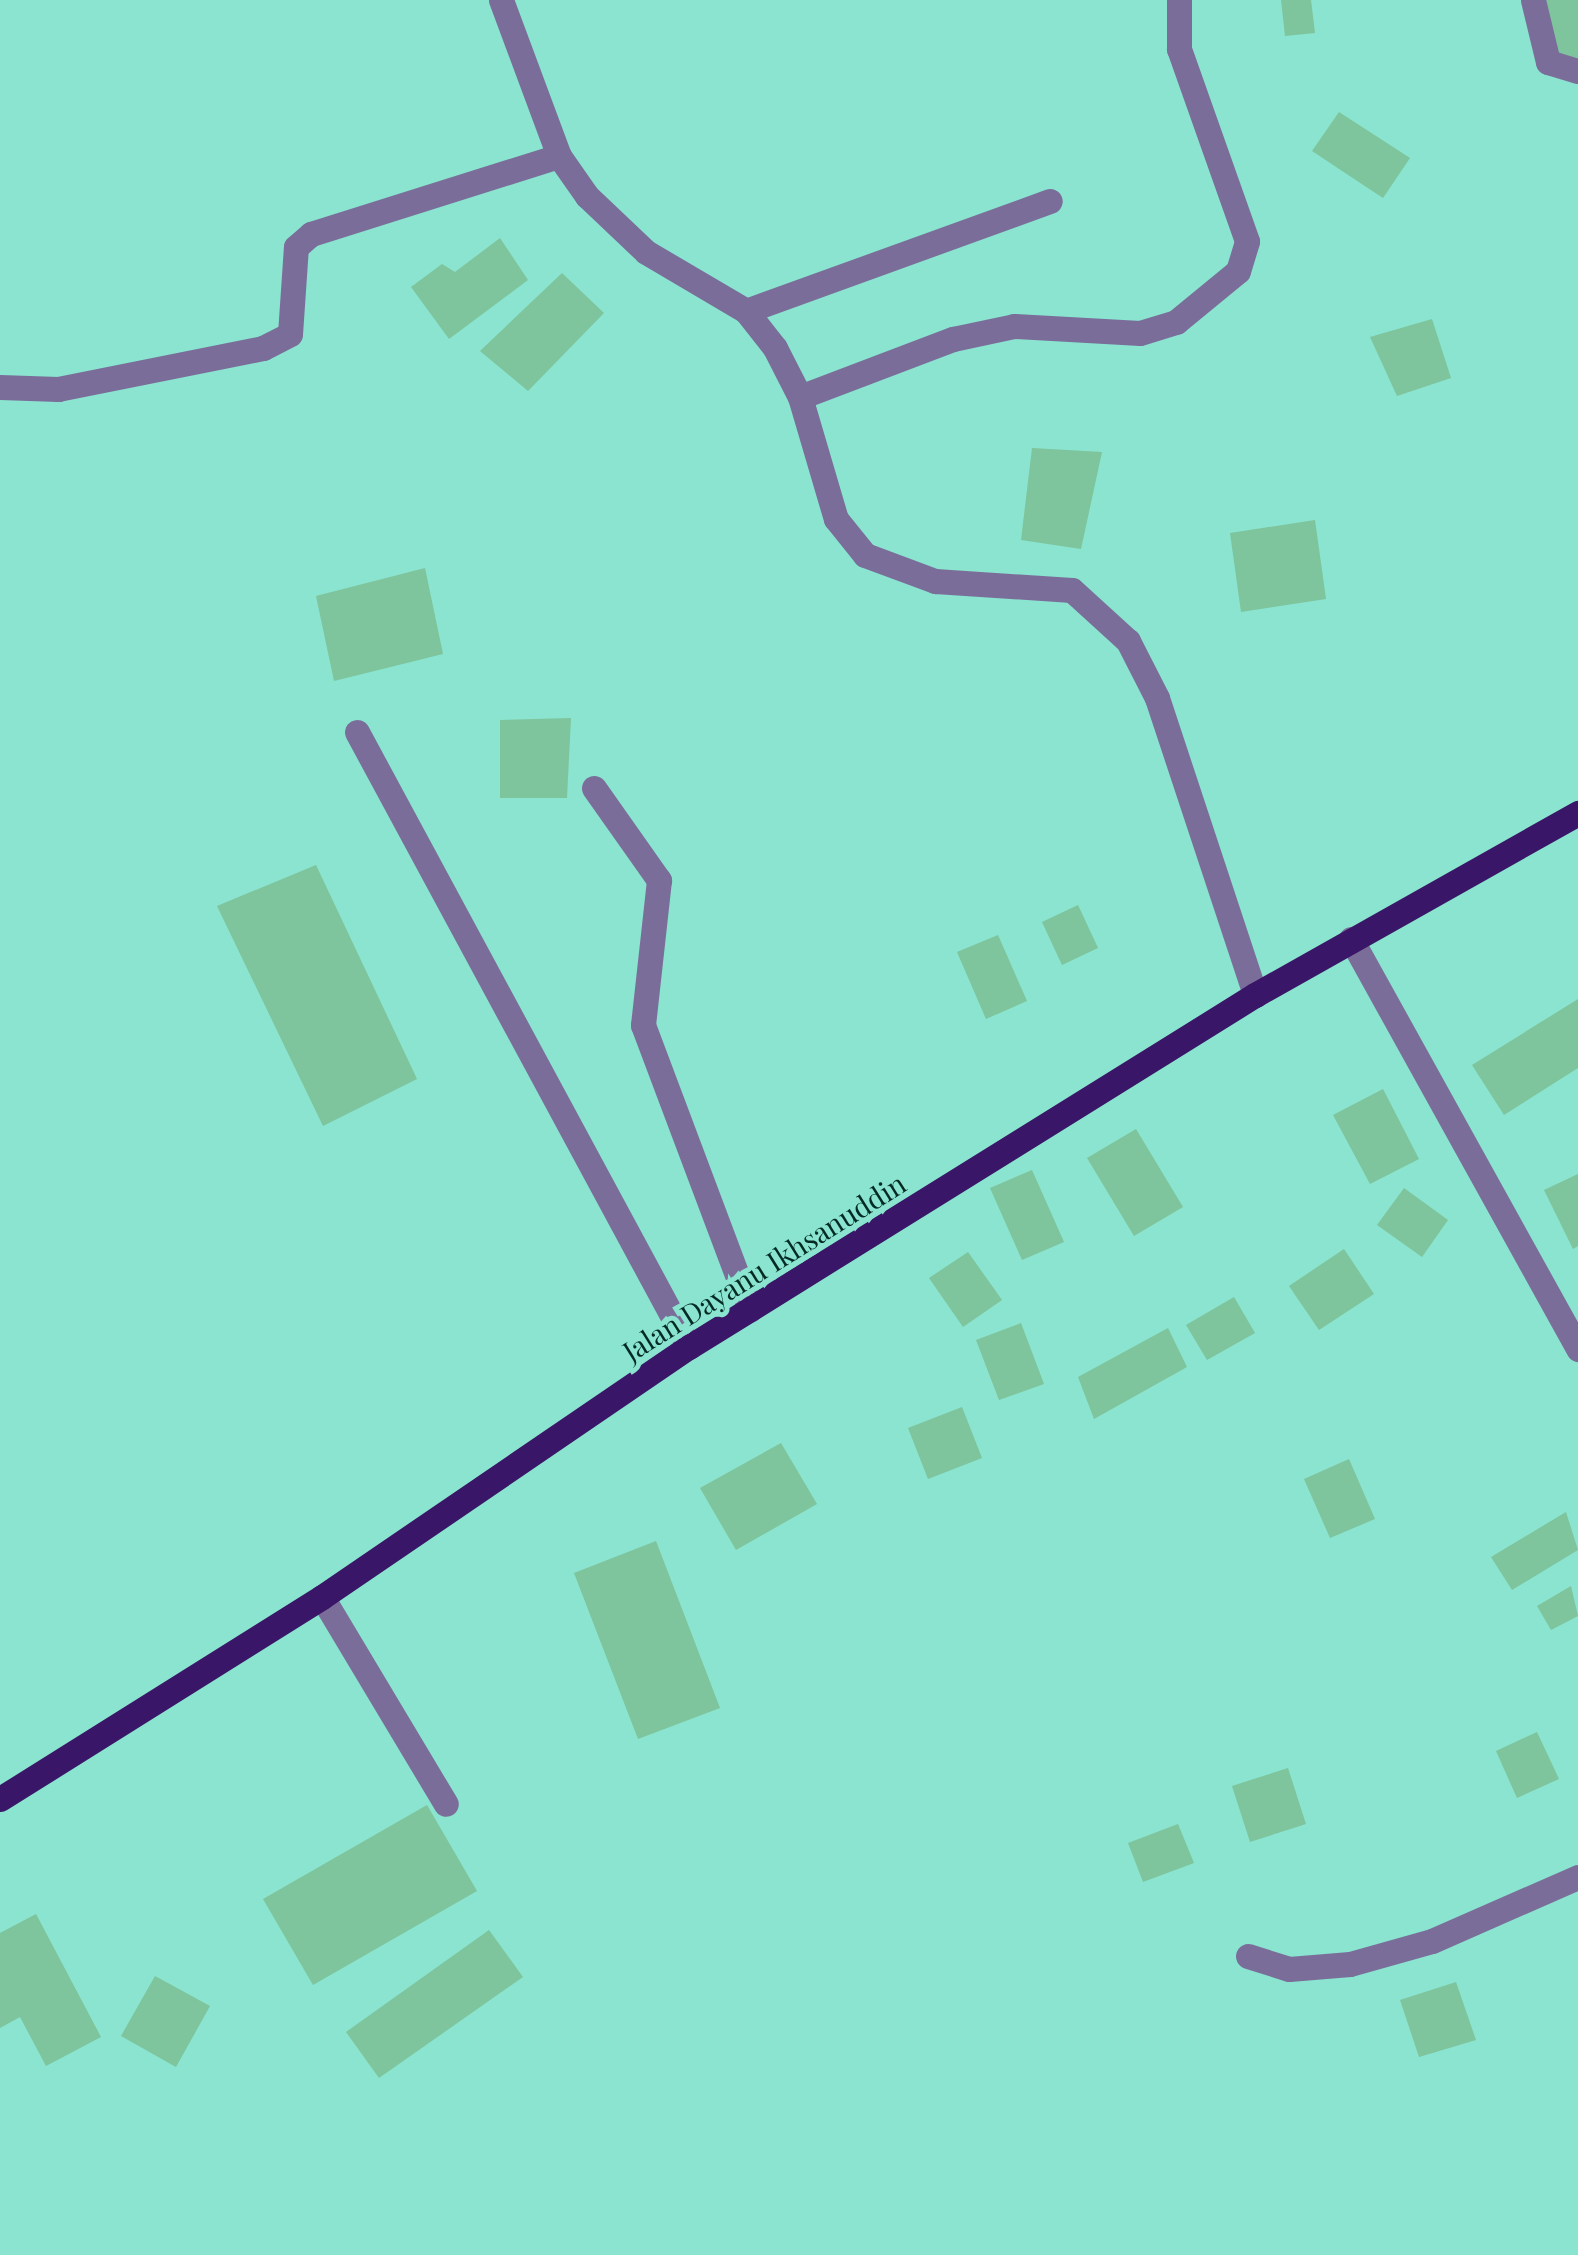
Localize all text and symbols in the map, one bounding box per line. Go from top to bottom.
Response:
street label: Jalan Dayanu Ikhsanuddin [616,1166,912,1368]

